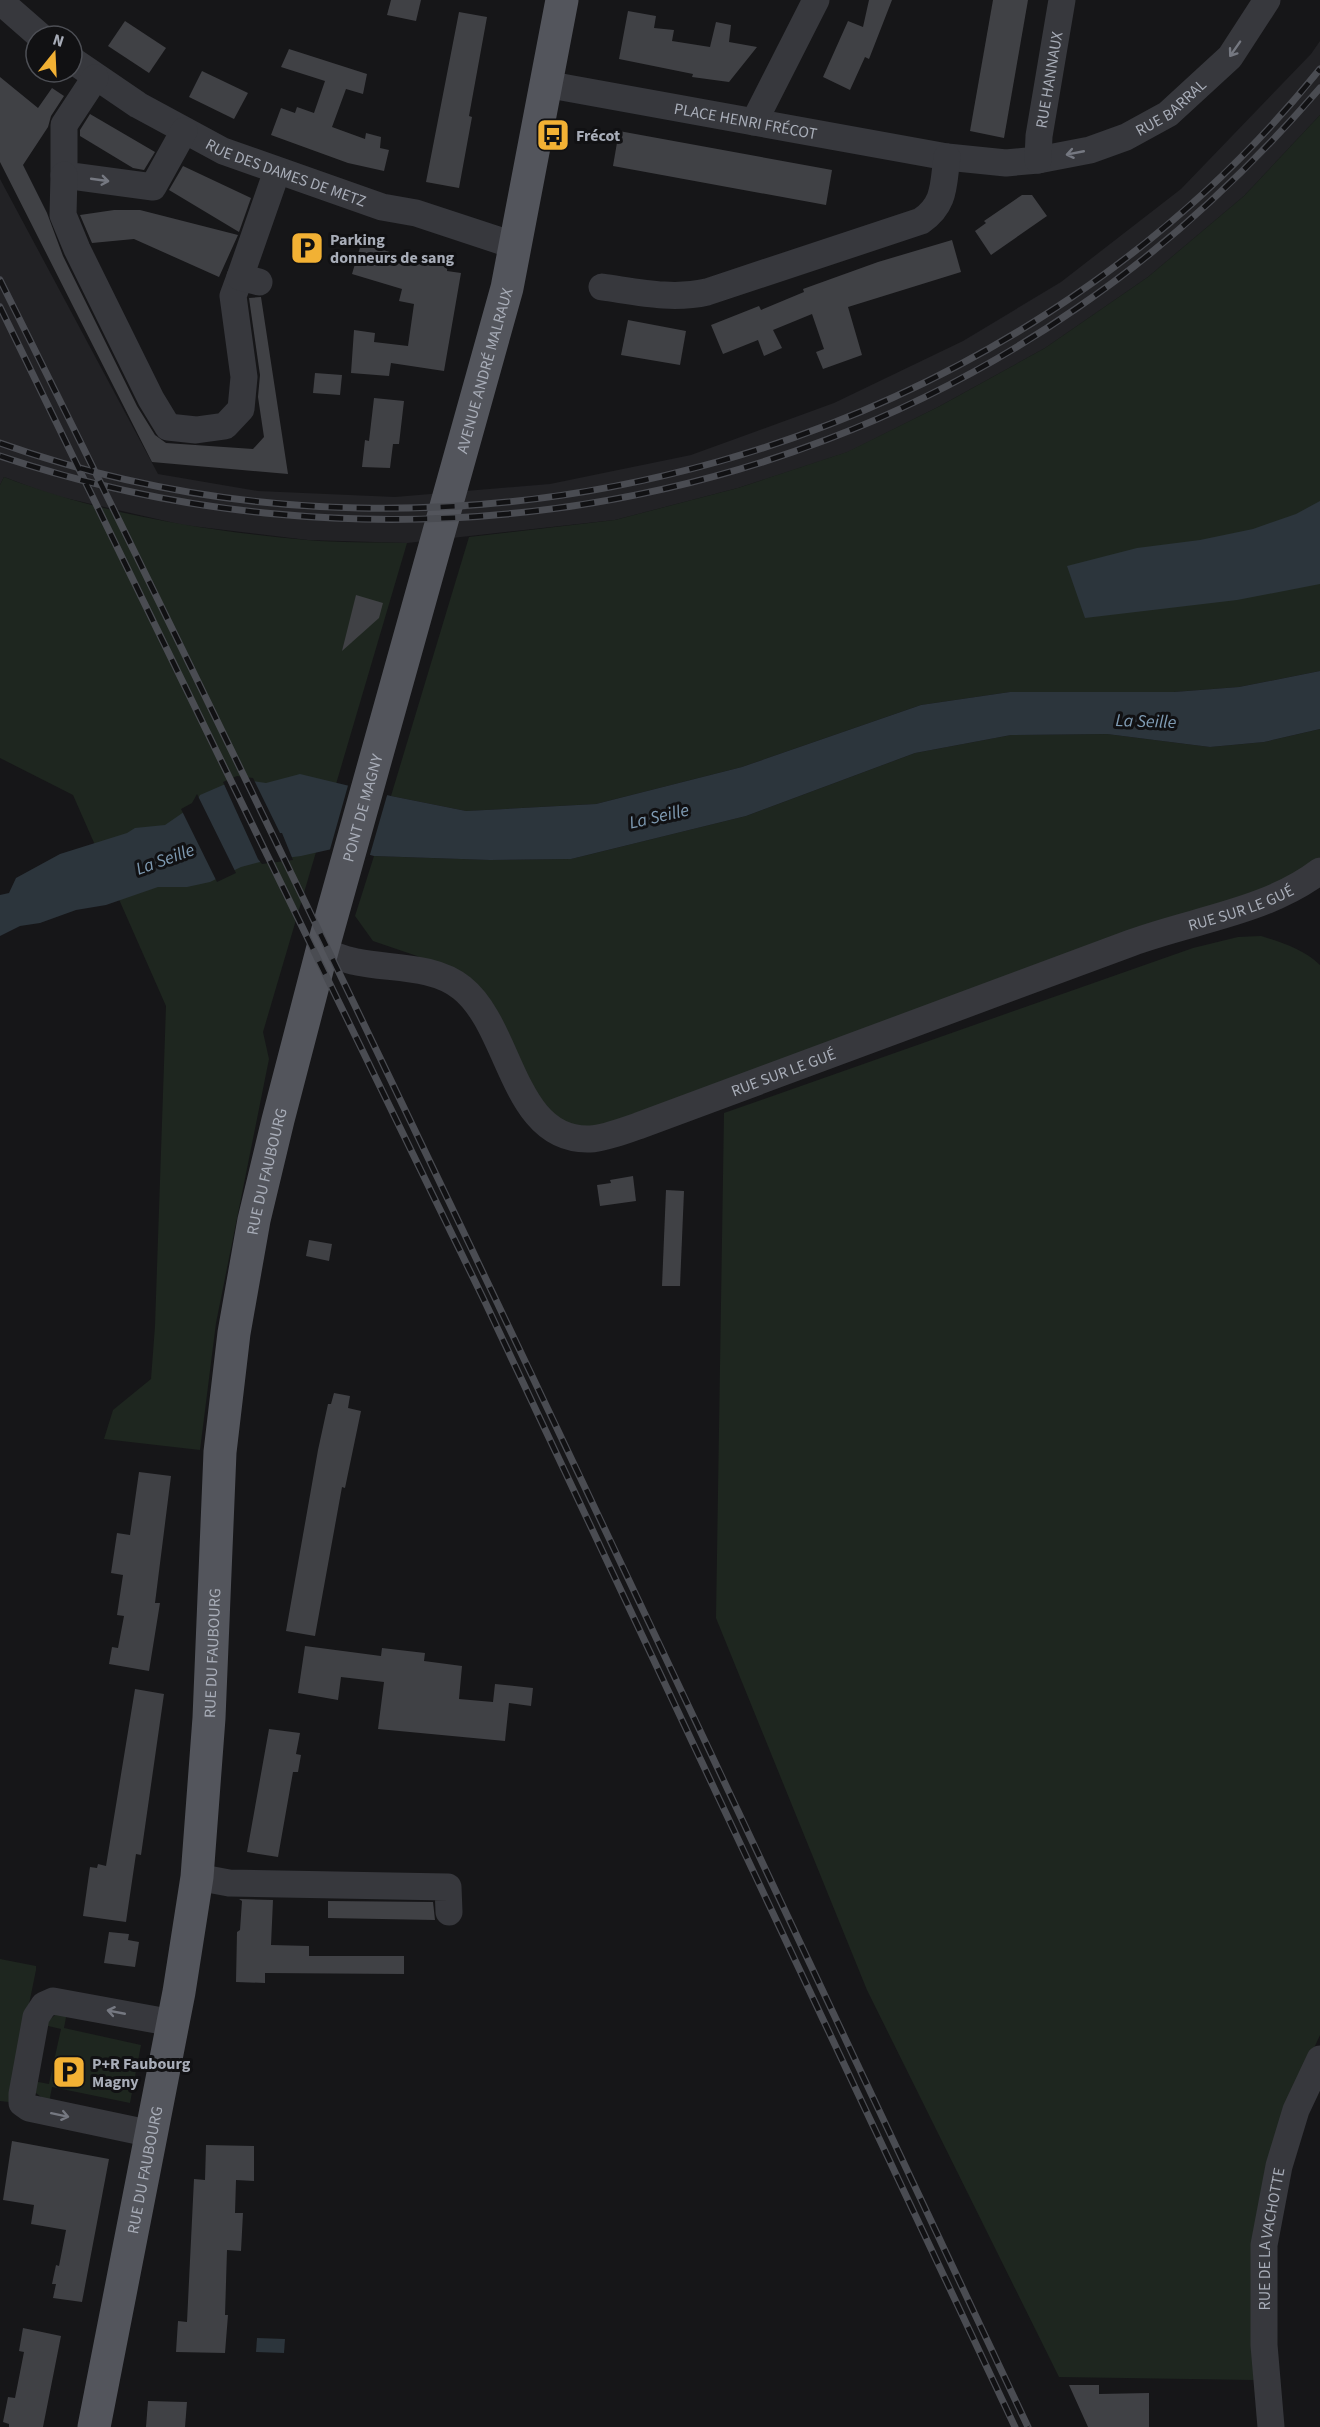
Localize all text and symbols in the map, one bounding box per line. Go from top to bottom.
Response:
north arrow [24,24,84,84]
text: N [50,29,67,53]
street label: RUE HANNAUX [1030,30,1068,130]
one-way arrow [1229,41,1241,57]
street label: RUE BARRAL [1132,74,1211,142]
street label: PLACE HENRI FRÉCOT [672,98,819,145]
bus stop icon: Frécot [535,117,571,153]
place label: Frécot [576,125,620,147]
street label: RUE DES DAMES DE METZ [201,134,369,213]
one-way arrow [1065,148,1085,159]
one-way arrow [89,175,109,186]
place label: Parking donneurs de sang [330,229,455,269]
parking icon: Parking donneurs de sang [289,230,325,266]
street label: AVENUE ANDRÉ MALRAUX [451,285,519,456]
water label: La Seille [1115,708,1177,735]
street label: PONT DE MAGNY [337,751,389,865]
water label: La Seille [627,797,692,836]
water label: La Seille [132,837,198,882]
street label: RUE SUR LE GUÉ [1186,880,1298,937]
street label: RUE SUR LE GUÉ [728,1043,839,1102]
street label: RUE DU FAUBOURG [242,1106,293,1237]
street label: RUE DU FAUBOURG [199,1588,226,1719]
one-way arrow [106,2006,126,2017]
place label: P+R Faubourg Magny [92,2053,191,2093]
parking icon: P+R Faubourg Magny [51,2054,87,2090]
street label: RUE DU FAUBOURG [122,2104,168,2236]
one-way arrow [50,2110,70,2121]
street label: RUE DE LA VACHOTTE [1254,2166,1290,2310]

